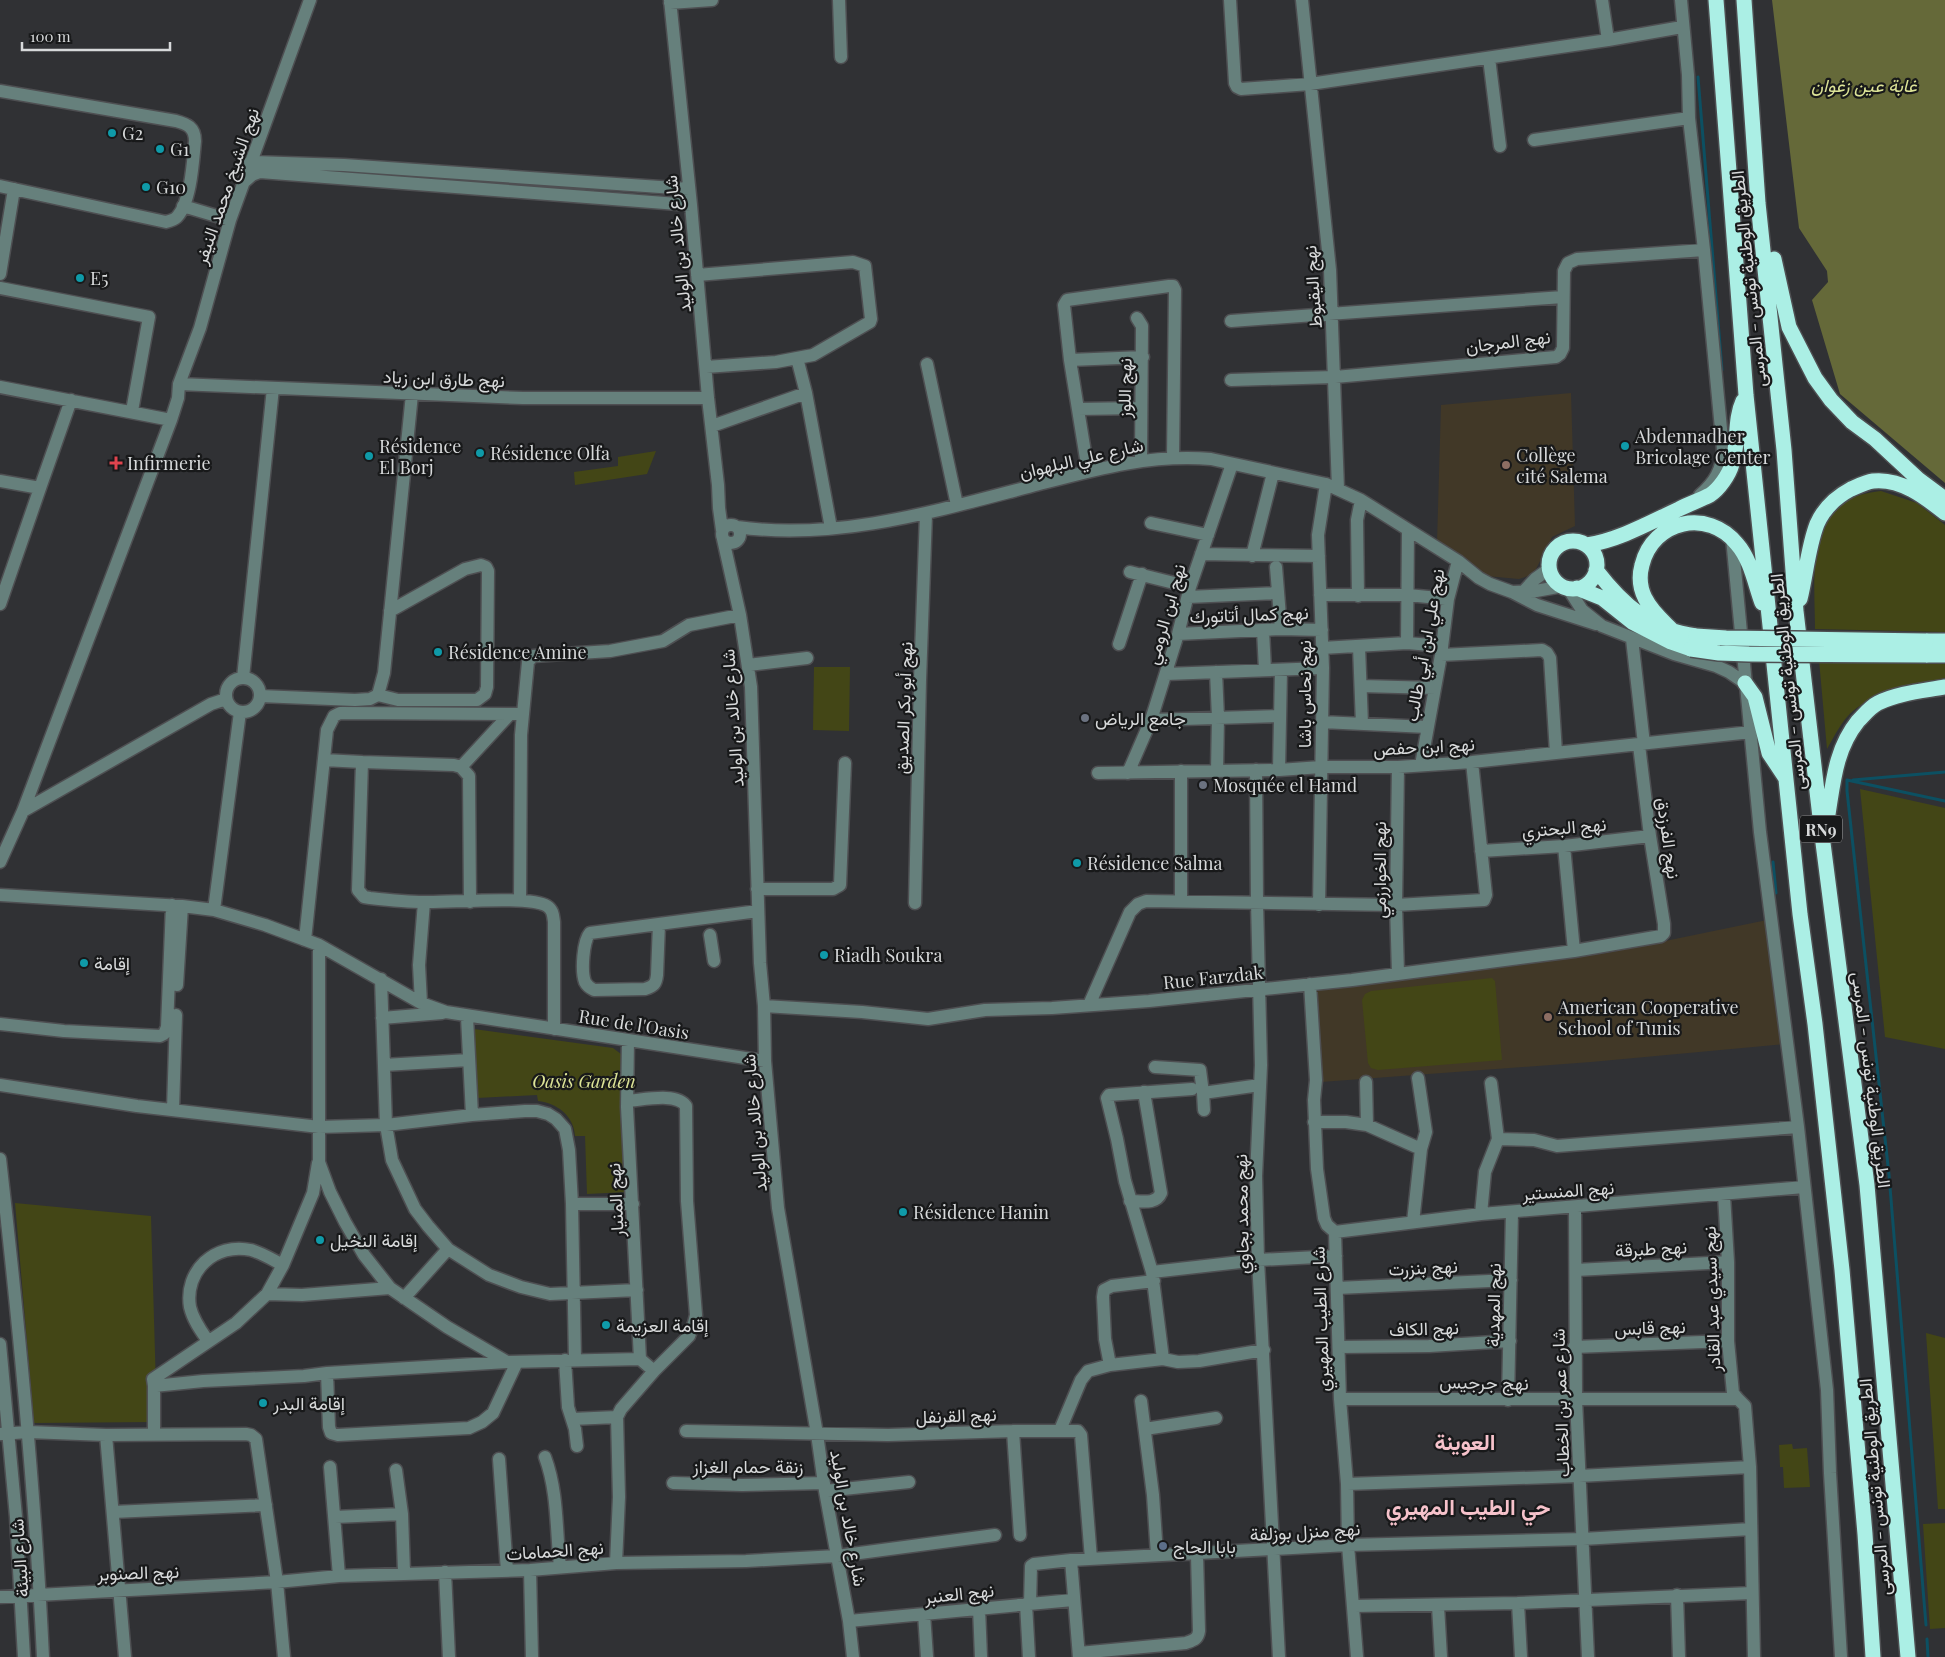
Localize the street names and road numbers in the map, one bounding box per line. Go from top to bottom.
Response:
street label: نهج الشيخ محمد النيفر [188,105,265,269]
street label: الطريق الوطنية تونس - المرسى [1725,169,1771,389]
street label: شارع خالد بن الوليد [658,174,697,314]
street label: نهج اليقبوط [1297,244,1328,329]
street label: نهج المرجان [1464,324,1552,359]
street label: نهج اللوز [1111,358,1138,419]
street label: نهج طارق ابن زياد [383,364,505,393]
street label: شارع علي البلهوان [1017,432,1146,488]
street label: نهج ابن الرومي [1139,561,1195,668]
street label: نهج علي ابن أبي طالب [1399,567,1453,724]
street label: الطريق الوطنية تونس - المرسى [1764,572,1810,792]
street label: نهج كمال أتاتورك [1189,600,1309,629]
street label: نهج نحاس باشا [1292,640,1317,748]
street label: نهج أبو بكر الصديق [889,641,918,775]
street label: شارع خالد بن الوليد [715,648,750,788]
street label: نهج ابن حفص [1373,731,1476,762]
street label: نهج الفرزدق [1650,796,1687,880]
street label: نهج البحتري [1521,811,1608,847]
road number: RN9 [1800,816,1842,842]
street label: نهج الخوارزمي [1367,821,1395,919]
street label: Rue Farzdak [1162,960,1264,994]
street label: الطريق الوطنية تونس - المرسى [1847,970,1897,1190]
street label: Rue de l'Oasis [577,1003,691,1045]
street label: شارع خالد بن الوليد [736,1053,773,1193]
street label: نهج محمد بجاوي [1228,1154,1258,1274]
street label: نهج المنيار [601,1162,630,1239]
street label: نهج المنستير [1520,1175,1615,1206]
street label: نهج سيدي عبد القادر [1696,1226,1730,1373]
street label: نهج طبرقة [1614,1234,1688,1263]
street label: شارع الطيب المهيري [1305,1246,1339,1392]
street label: نهج بنزرت [1388,1253,1458,1282]
street label: نهج المهدية [1480,1263,1507,1347]
street label: نهج قابس [1614,1314,1686,1341]
street label: نهج الكاف [1389,1315,1459,1342]
street label: شارع عمر بن الخطاب [1545,1328,1576,1478]
street label: نهج جرجيس [1439,1369,1529,1396]
street label: الطريق الوطنية تونس - المرسى [1853,1377,1895,1597]
street label: نهج القرنفل [915,1402,997,1429]
street label: شارع خالد بن الوليد [824,1448,873,1588]
street label: زنقة حمام الغزاز [692,1454,803,1479]
street label: نهج منزل بوزلفة [1249,1516,1361,1547]
street label: شارع البيئة [4,1518,35,1598]
street label: نهج الحمامات [505,1535,605,1566]
street label: نهج الصنوبر [96,1559,179,1586]
street label: نهج العنبر [922,1577,995,1610]

